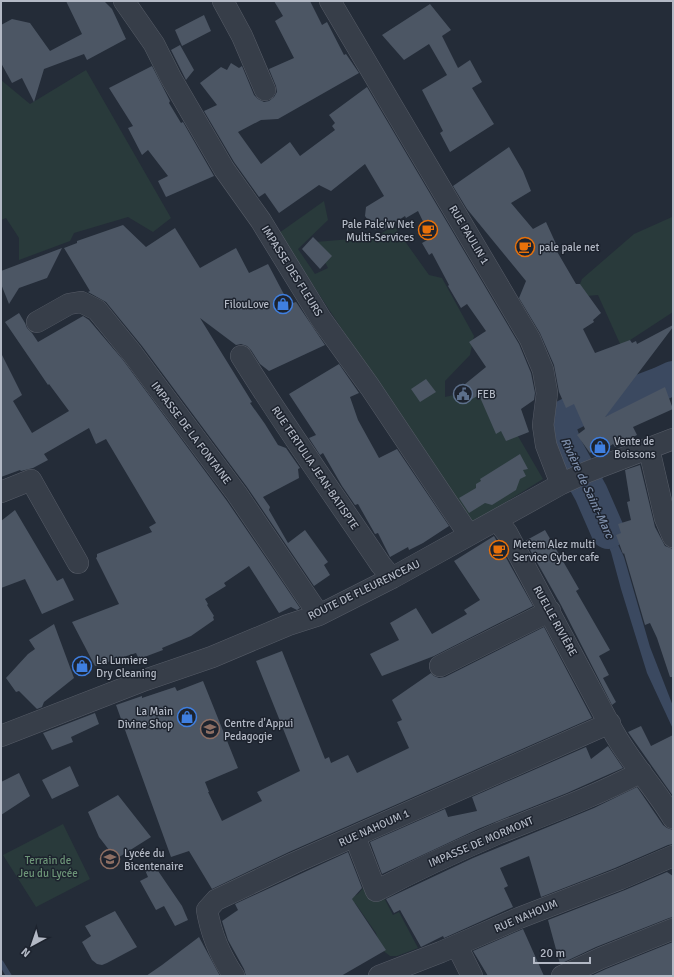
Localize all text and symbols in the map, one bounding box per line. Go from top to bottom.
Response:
street label: RUE PAULIN 1 [446,203,492,267]
place label: Pale Pale'w Net Multi-Services [342,218,414,244]
cafe icon: Pale Pale'w Net Multi-Services [417,219,439,241]
street label: IMPASSE DES FLEURS [259,223,325,319]
cafe icon: pale pale net [514,236,536,258]
place label: pale pale net [539,241,599,254]
shop icon: FilouLove [272,293,294,315]
place label: FilouLove [224,298,269,311]
street label: IMPASSE DE LA FONTAINE [148,379,234,487]
public building icon: FEB [452,383,474,405]
place label: FEB [477,388,496,401]
street label: RUE TERTULIA JEAN-BATISPTE [269,404,361,532]
water label: Rivière de Saint-Marc [557,435,617,542]
place label: Vente de Boissons [614,435,656,461]
shop icon: Vente de Boissons [589,436,611,458]
place label: Metem Alez multi Service Cyber cafe [513,538,599,564]
cafe icon: Metem Alez multi Service Cyber cafe [488,539,510,561]
street label: ROUTE DE FLEURENCEAU [306,557,422,623]
street label: RUELLE RIVIÈRE [530,583,581,658]
place label: La Lumiere Dry Cleaning [96,654,157,680]
shop icon: La Lumiere Dry Cleaning [71,655,93,677]
place label: La Main Divine Shop [118,705,173,731]
shop icon: La Main Divine Shop [176,706,198,728]
place label: Centre d'Appui Pedagogie [224,717,293,743]
school or university icon: Centre d'Appui Pedagogie [199,718,221,740]
street label: RUE NAHOUM 1 [337,807,411,849]
street label: IMPASSE DE MORMONT [427,814,536,870]
place label: Lycée du Bicentenaire [124,847,183,873]
school or university icon: Lycée du Bicentenaire [99,848,121,870]
park label: Terrain de Jeu du Lycée [18,854,78,880]
street label: RUE NAHOUM [492,897,560,935]
north arrow [12,925,52,965]
scale bar [534,939,590,965]
text: N [19,945,33,960]
text: 20 m [540,946,565,961]

